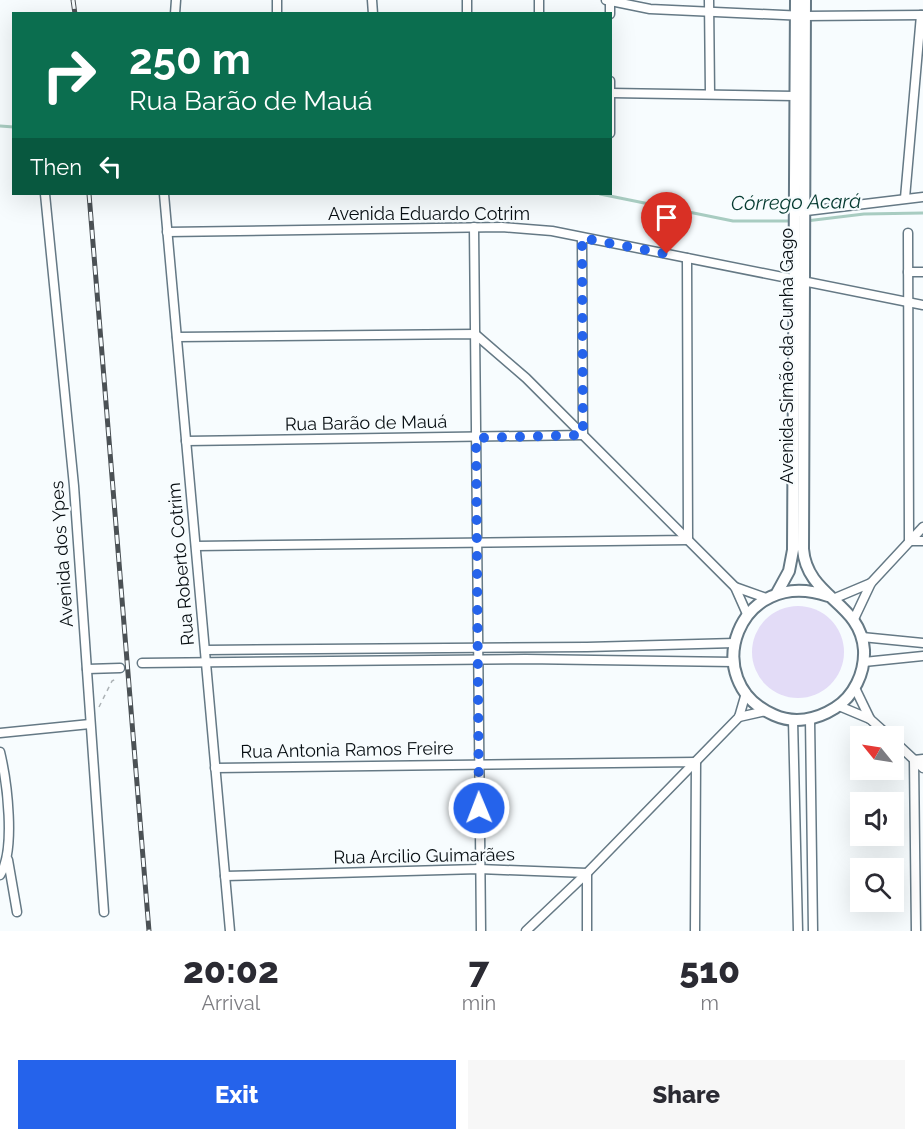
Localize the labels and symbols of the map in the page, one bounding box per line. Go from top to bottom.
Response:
water label: Córrego Acará [731,189,861,215]
pin [641,192,692,254]
street label: Avenida Eduardo Cotrim [328,203,530,224]
street label: Avenida Simão da Cunha Gago [776,227,797,484]
street label: Rua Barão de Mauá [285,411,447,434]
street label: Avenida dos Ypes [46,480,77,628]
street label: Rua Roberto Cotrim [163,482,198,647]
north arrow [850,726,904,780]
street label: Rua Antonia Ramos Freire [240,737,454,762]
position arrow [447,776,511,840]
street label: Rua Arcilio Guimarães [333,843,515,868]

